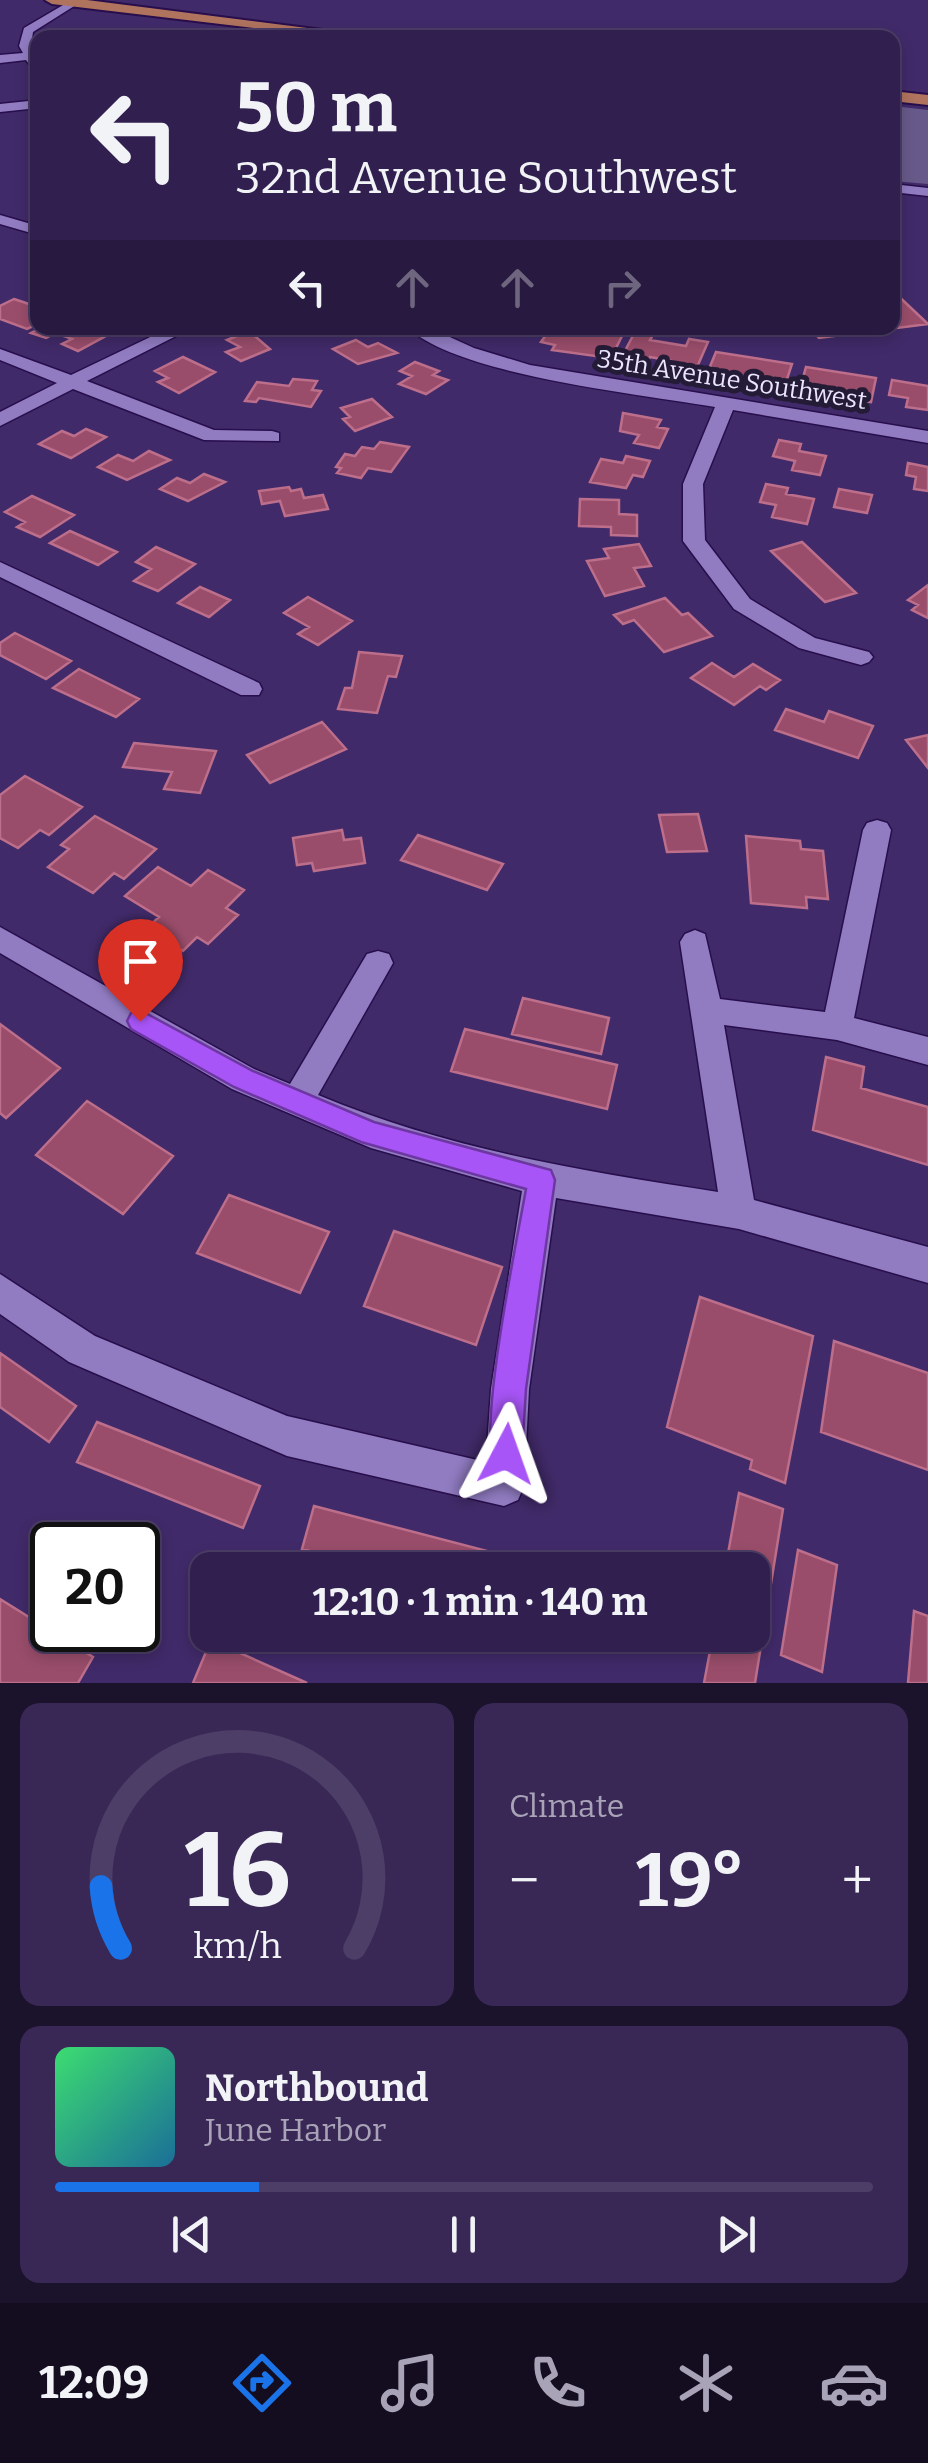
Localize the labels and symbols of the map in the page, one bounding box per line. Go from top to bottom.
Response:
street label: 35th Avenue Southwest [595,344,869,416]
pin [98,919,183,1022]
position arrow [454,1402,558,1506]
speed limit sign: 20 [30,1522,160,1652]

